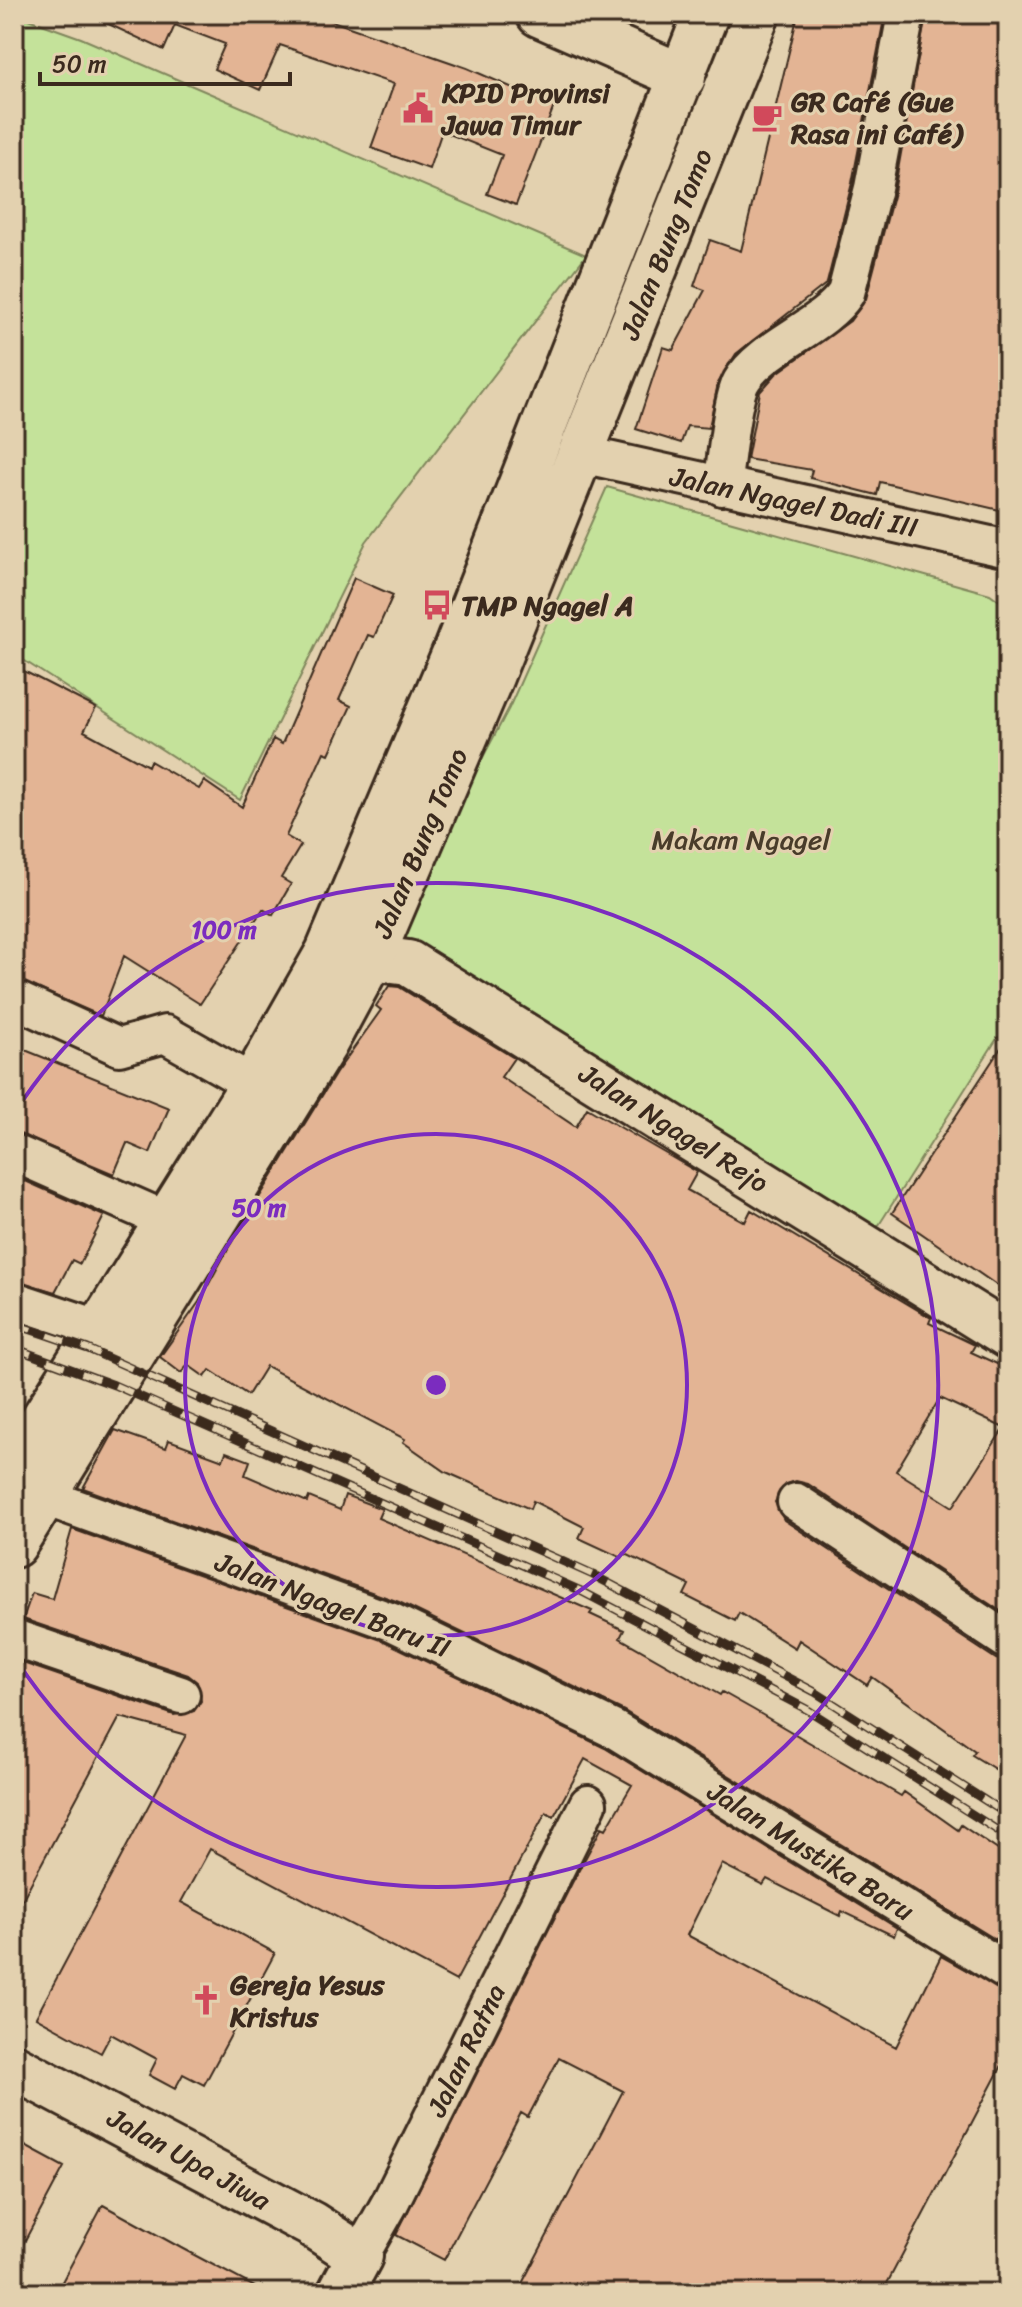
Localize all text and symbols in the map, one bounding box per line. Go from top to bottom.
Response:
scale bar [40,36,290,86]
text: 50 m [52,43,107,85]
place label: KPID Provinsi Jawa Timur [440,68,611,149]
place label: GR Café (Gue Rasa ini Café) [790,77,964,158]
public building icon: KPID Provinsi Jawa Timur [401,91,435,125]
cafe icon: GR Café (Gue Rasa ini Café) [750,100,784,134]
street label: Jalan Bung Tomo [605,141,727,348]
street label: Jalan Ngagel Dadi III [665,452,923,552]
place label: TMP Ngagel A [461,581,634,630]
bus stop icon: TMP Ngagel A [420,588,454,622]
street label: Jalan Bung Tomo [357,740,482,947]
park label: Makam Ngagel [651,815,832,864]
text: 100 m [191,909,257,951]
street label: Jalan Ngagel Rejo [568,1049,779,1206]
text: 50 m [232,1187,287,1229]
centre of rings [422,1371,450,1399]
street label: Jalan Ngagel Baru II [207,1537,458,1673]
street label: Jalan Mustika Baru [697,1767,924,1934]
place label: Gereja Yesus Kristus [229,1960,385,2041]
street label: Jalan Ratna [412,1975,519,2126]
church icon: Gereja Yesus Kristus [189,1983,223,2017]
street label: Jalan Upa Jiwa [97,2093,281,2225]

